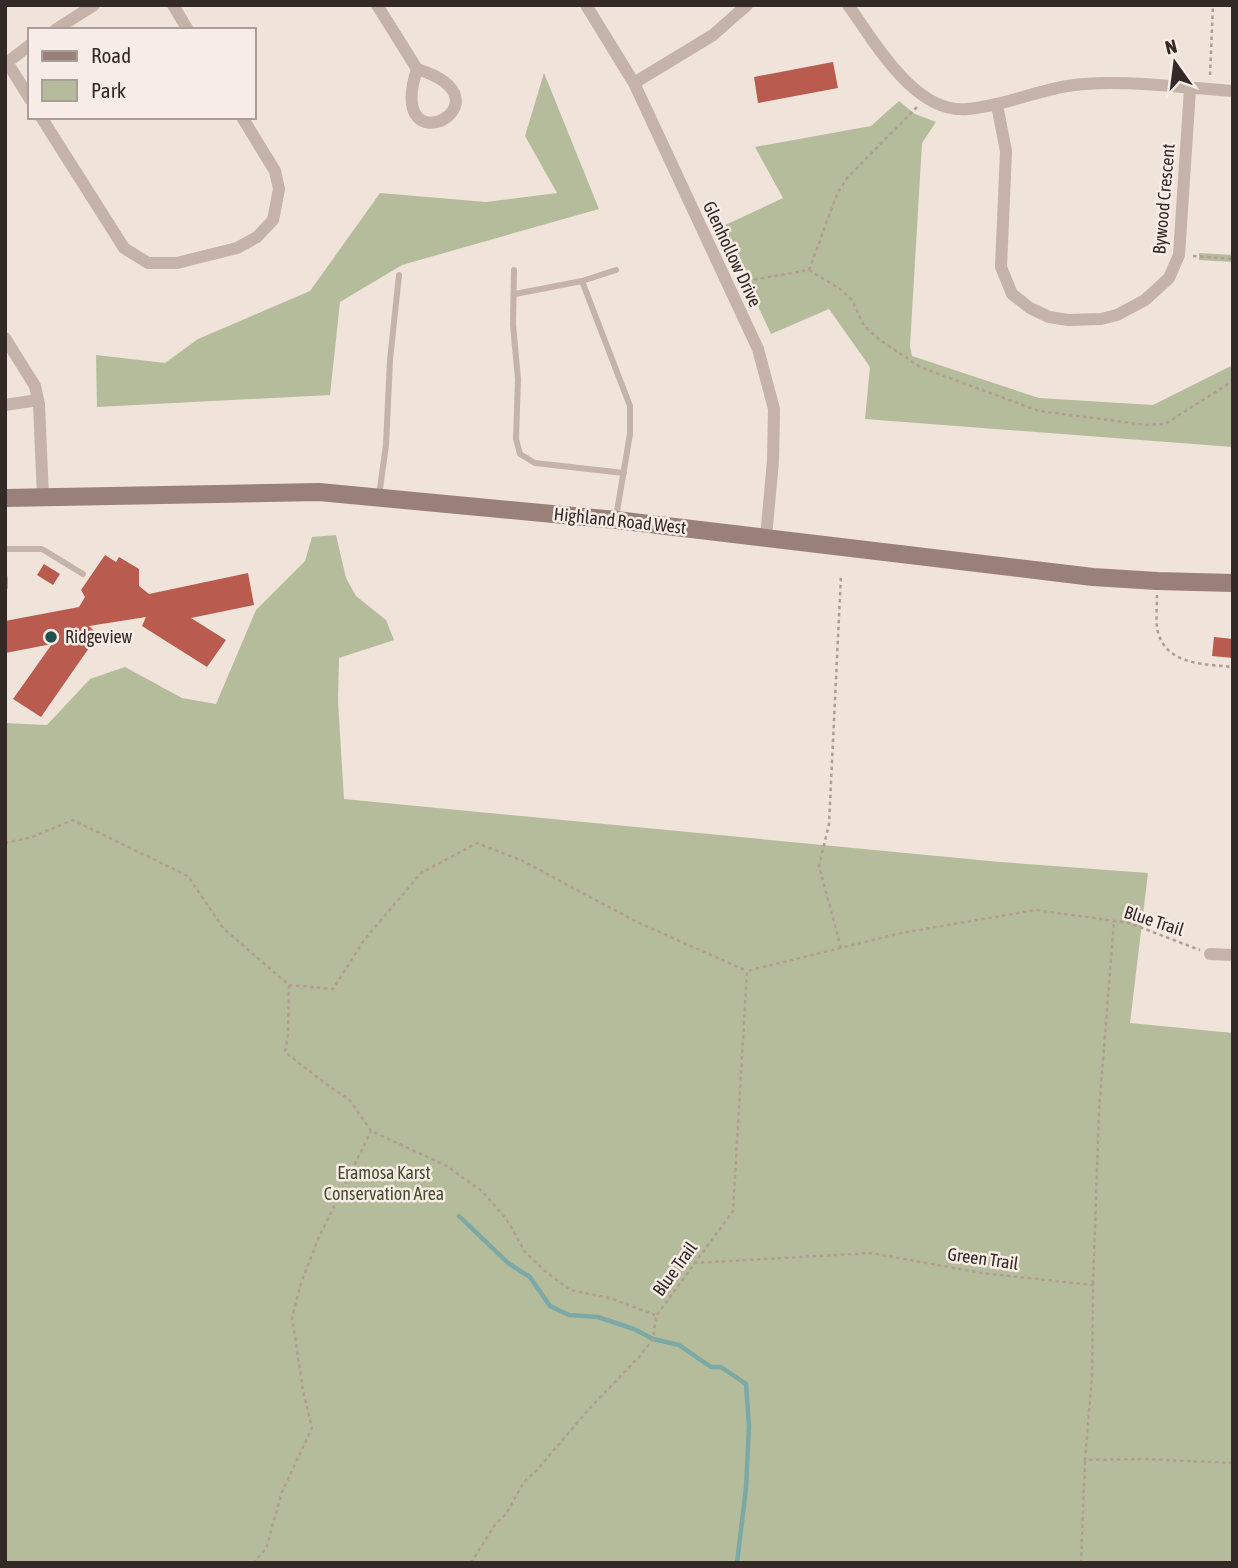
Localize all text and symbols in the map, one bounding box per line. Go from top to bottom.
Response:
legend [28,28,256,119]
north arrow [1140,28,1210,98]
text: N [1163,34,1179,59]
text: Road [91,43,131,67]
text: Park [91,78,126,102]
street label: Bywood Crescent [1148,143,1179,255]
street label: Glenhollow Drive [699,198,766,310]
street label: Highland Road West [553,503,687,538]
place label: Ridgeview [65,626,133,647]
marker: Ridgeview [43,629,59,645]
street label: Blue Trail [1122,901,1187,940]
park label: Eramosa Karst Conservation Area [324,1162,444,1204]
street label: Blue Trail [648,1237,701,1300]
street label: Green Trail [946,1243,1020,1274]

